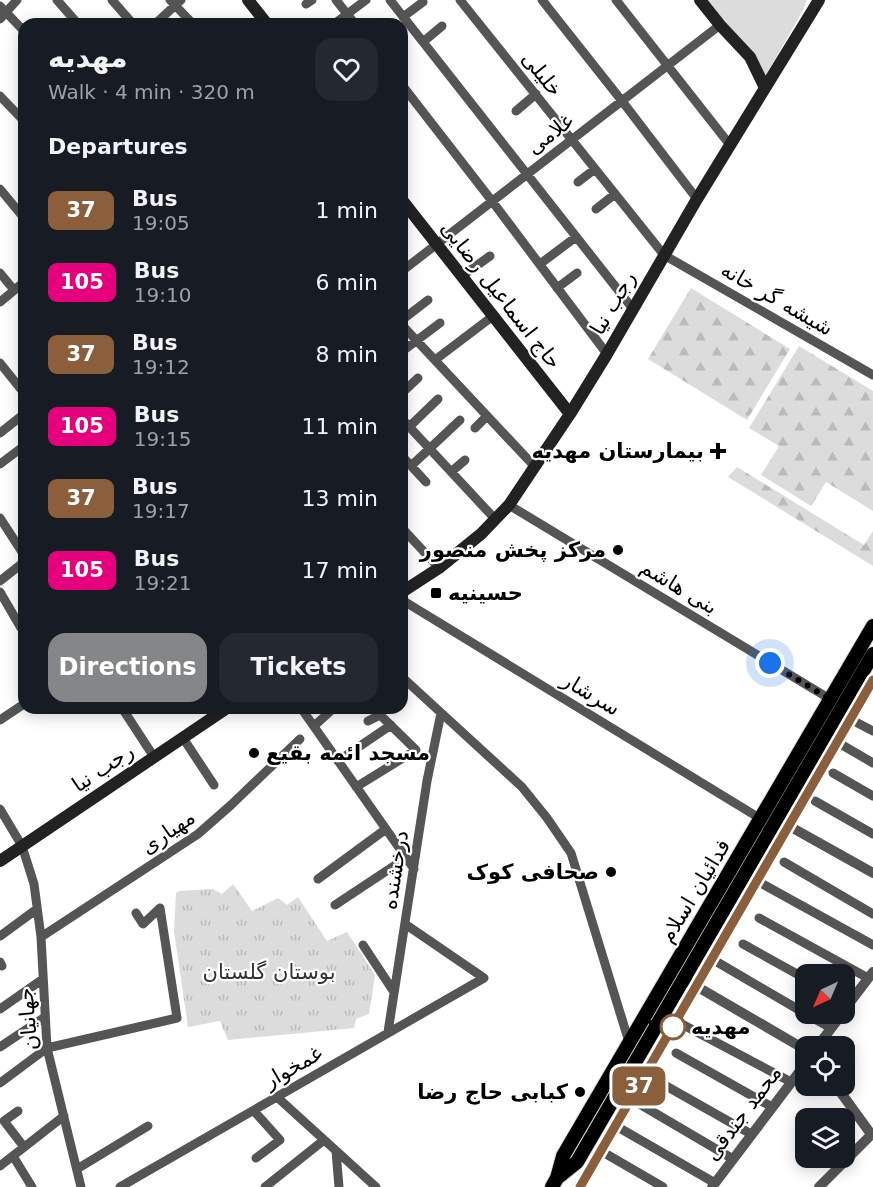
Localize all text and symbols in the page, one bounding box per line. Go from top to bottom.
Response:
button: heart [315,38,378,101]
text: مهدیه [48,41,128,74]
street label: خلیلی [517,47,567,101]
text: Walk · 4 min · 320 m [48,80,255,104]
street label: غلامی [522,108,578,160]
text: Departures [48,134,188,159]
text: Bus [132,186,178,211]
text: 37 [66,198,96,222]
text: 1 min [316,198,378,223]
text: 19:05 [132,211,190,235]
street label: حاج اسماعیل رضایی [435,216,566,374]
street label: شیشه گر خانه [717,257,837,341]
text: Bus [134,258,179,283]
street label: رجب نیا [585,267,641,339]
text: 105 [60,270,104,294]
text: 6 min [316,270,378,295]
text: 19:10 [134,283,191,307]
text: Bus [132,330,178,355]
text: 37 [66,342,96,366]
text: 8 min [316,342,378,367]
text: 19:12 [132,355,190,379]
text: Bus [134,402,179,427]
text: 105 [60,414,104,438]
text: 11 min [302,414,378,439]
text: 19:15 [134,427,191,451]
place label: بیمارستان مهدیه [532,439,704,463]
marker: بیمارستان مهدیه [709,442,727,460]
text: Bus [132,474,178,499]
text: 37 [66,486,96,510]
text: 13 min [302,486,378,511]
text: 19:17 [132,499,190,523]
place label: مركز پخش منصور [419,538,606,562]
marker: مركز پخش منصور [611,543,625,557]
text: Bus [134,546,179,571]
street label: بنی هاشم [636,555,722,620]
text: 105 [60,558,104,582]
text: 17 min [302,558,378,583]
text: 19:21 [134,571,191,595]
place label: حسینیه [448,581,523,605]
marker: حسینیه [429,586,443,600]
button: Directions [48,633,207,702]
button: Tickets [219,633,378,702]
your location [755,648,785,678]
street label: سرشار [557,667,624,721]
street label: رجب نیا [68,739,138,797]
place label: مسجد ائمه بقیع [266,741,430,765]
marker: مسجد ائمه بقیع [247,746,261,760]
street label: مهیاری [136,805,200,859]
street label: درخشنده [377,829,413,911]
street label: فدائیان اسلام [655,835,735,947]
place label: صحافی کوک [466,860,599,884]
marker: صحافی کوک [604,865,618,879]
park label: بوستان گلستان [203,960,335,984]
north arrow [795,964,855,1024]
map controls [795,964,855,1168]
street label: جهانیان [13,987,43,1051]
marker: مهدیه [660,1014,686,1040]
place label: مهدیه [691,1015,751,1039]
button: locate [795,1036,855,1096]
street label: غمخوار [259,1041,327,1094]
street label: محمد جندقی [700,1061,786,1165]
line badge: 37 [612,1066,666,1106]
text: 37 [624,1074,654,1098]
place label: کبابی حاج رضا [417,1080,569,1105]
marker: کبابی حاج رضا [573,1085,587,1099]
button: layers [795,1108,855,1168]

